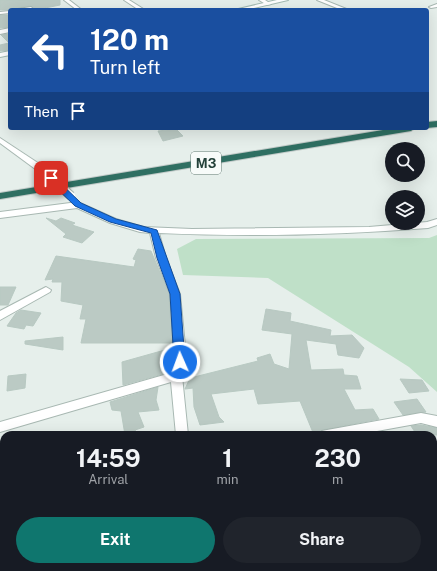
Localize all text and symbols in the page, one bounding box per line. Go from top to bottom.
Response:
text: 120 m [90,23,169,56]
icon: left [24,24,76,76]
text: Turn left [90,57,160,78]
icon: arrive [67,100,89,122]
text: Then [24,103,59,120]
map controls [385,142,425,230]
button: search [385,142,425,182]
road number: M3 [191,152,221,174]
pin [34,161,68,195]
icon: arrive [40,167,62,189]
button: layers [385,190,425,230]
position arrow [159,341,201,383]
text: 14:59 [76,444,140,472]
text: 1 [222,444,233,472]
text: 230 [314,444,361,472]
text: Arrival [88,472,128,487]
text: min [216,472,238,487]
text: m [332,472,343,487]
button: Exit [16,517,215,563]
button: Share [223,517,421,563]

